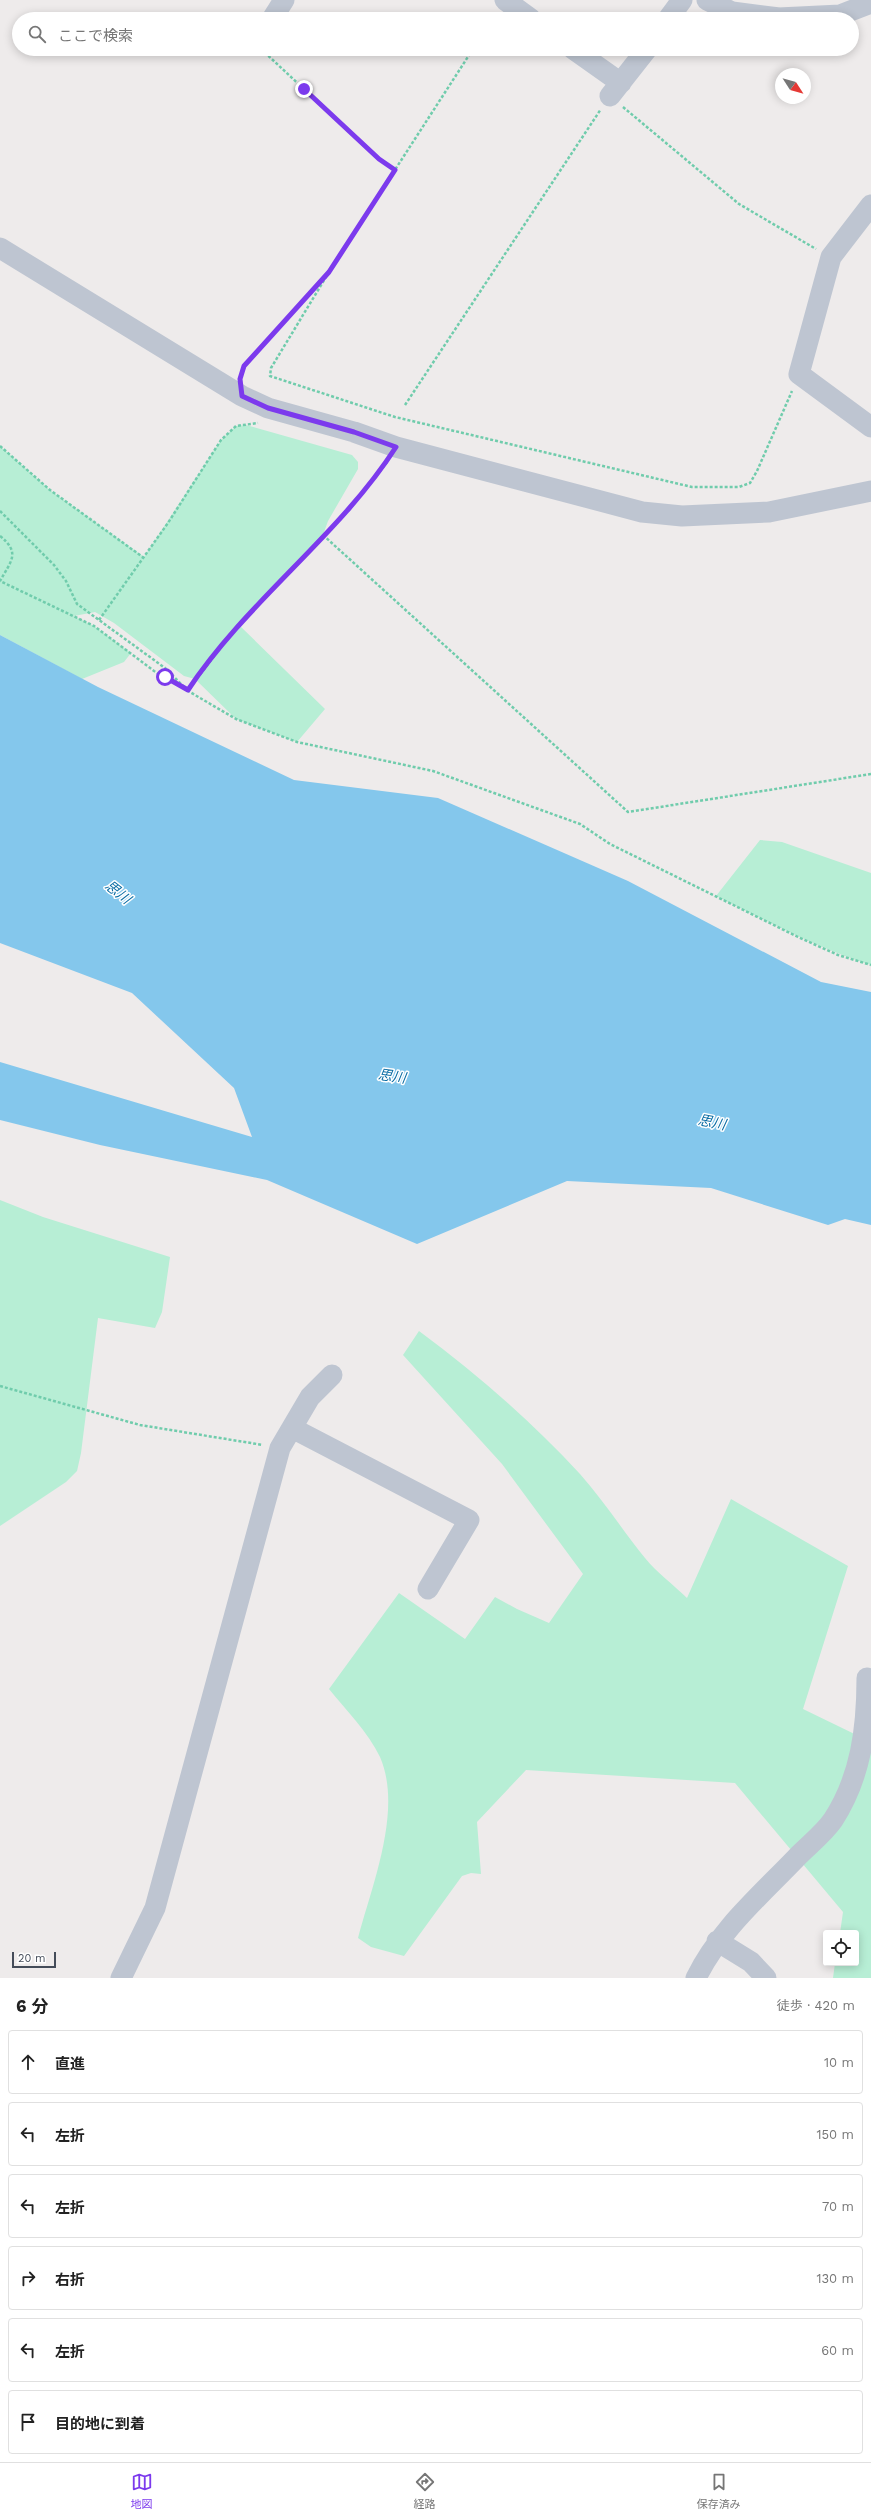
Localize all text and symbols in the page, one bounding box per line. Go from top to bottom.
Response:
search box [12,12,859,56]
icon: search [26,23,48,45]
text: ここで検索 [58,27,133,45]
north arrow [775,68,811,104]
route end [295,80,313,98]
route start [156,668,174,686]
water label: 思川 [102,877,136,908]
water label: 思川 [377,1066,409,1086]
water label: 思川 [697,1111,729,1133]
map controls [823,1930,859,1966]
button: locate [823,1930,859,1966]
scale bar [12,1950,56,1969]
text: 20 m [18,1952,46,1965]
text: 6 分 [16,1996,48,2016]
text: 徒歩 · 420 m [777,1998,855,2013]
icon: ahead [17,2051,39,2073]
text: 直進 [55,2055,85,2073]
text: 10 m [824,2055,854,2070]
icon: left [17,2123,39,2145]
text: 左折 [55,2127,85,2145]
text: 150 m [816,2127,854,2142]
icon: left [17,2195,39,2217]
text: 左折 [55,2199,85,2217]
text: 70 m [822,2199,854,2214]
icon: right [17,2267,39,2289]
text: 右折 [55,2271,85,2289]
text: 130 m [816,2271,854,2286]
icon: left [17,2339,39,2361]
text: 左折 [55,2343,85,2361]
text: 60 m [821,2343,854,2358]
icon: arrive [17,2411,39,2433]
text: 目的地に到着 [55,2415,145,2433]
tab: 地図 [131,2471,153,2511]
tab: 経路 [414,2471,436,2511]
tab: 保存済み [697,2471,741,2511]

